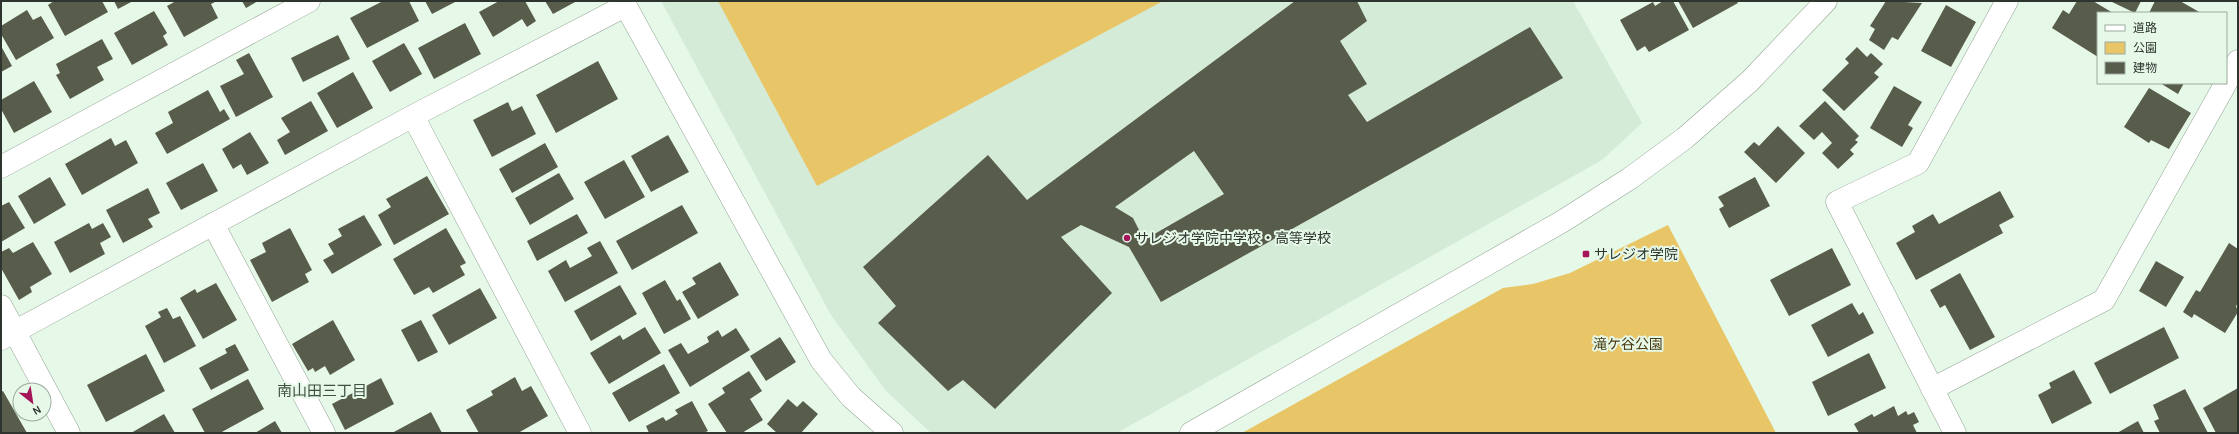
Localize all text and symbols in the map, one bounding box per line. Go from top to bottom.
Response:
legend [2097,12,2227,84]
text: 道路 [2133,21,2157,35]
text: 公園 [2133,41,2157,55]
text: 建物 [2133,61,2157,75]
place label: サレジオ学院中学校・高等学校 [1135,230,1331,247]
marker: サレジオ学院中学校・高等学校 [1122,233,1132,243]
place label: サレジオ学院 [1594,246,1678,263]
marker: サレジオ学院 [1581,249,1591,259]
park label: 滝ケ谷公園 [1593,336,1663,353]
north arrow [12,382,52,422]
district label: 南山田三丁目 [277,382,367,400]
text: N [30,403,43,418]

